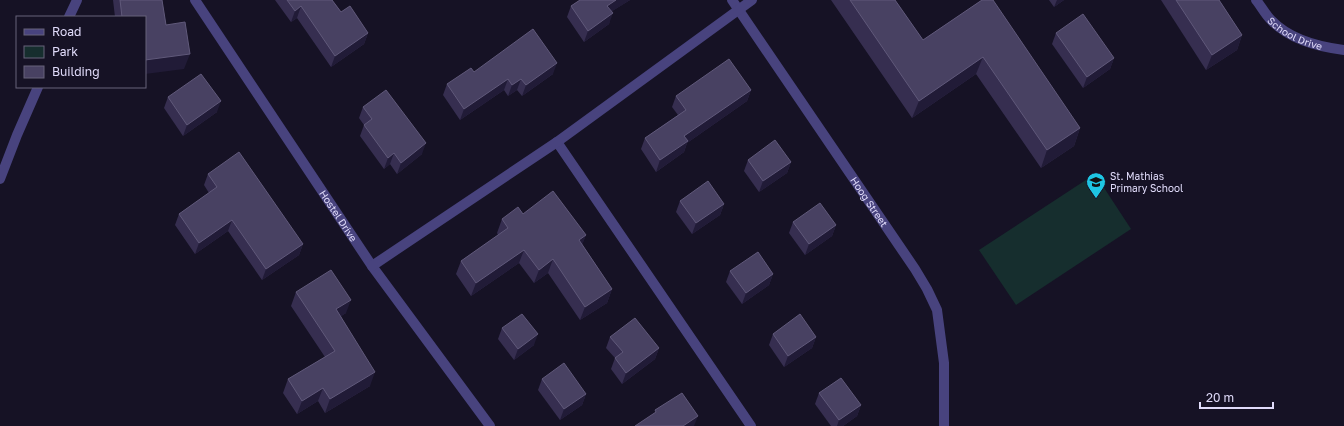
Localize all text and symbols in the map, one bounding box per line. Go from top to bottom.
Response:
street label: School Drive [1265,14,1324,52]
legend [16,16,146,88]
text: Road [52,24,81,39]
text: Park [52,44,78,59]
text: Building [52,64,100,79]
place label: St. Mathias Primary School [1110,170,1183,194]
school or university icon: St. Mathias Primary School [1085,171,1107,199]
street label: Hoog Street [848,174,890,229]
street label: Hostel Drive [317,188,360,244]
scale bar [1200,384,1273,410]
text: 20 m [1206,390,1234,405]

